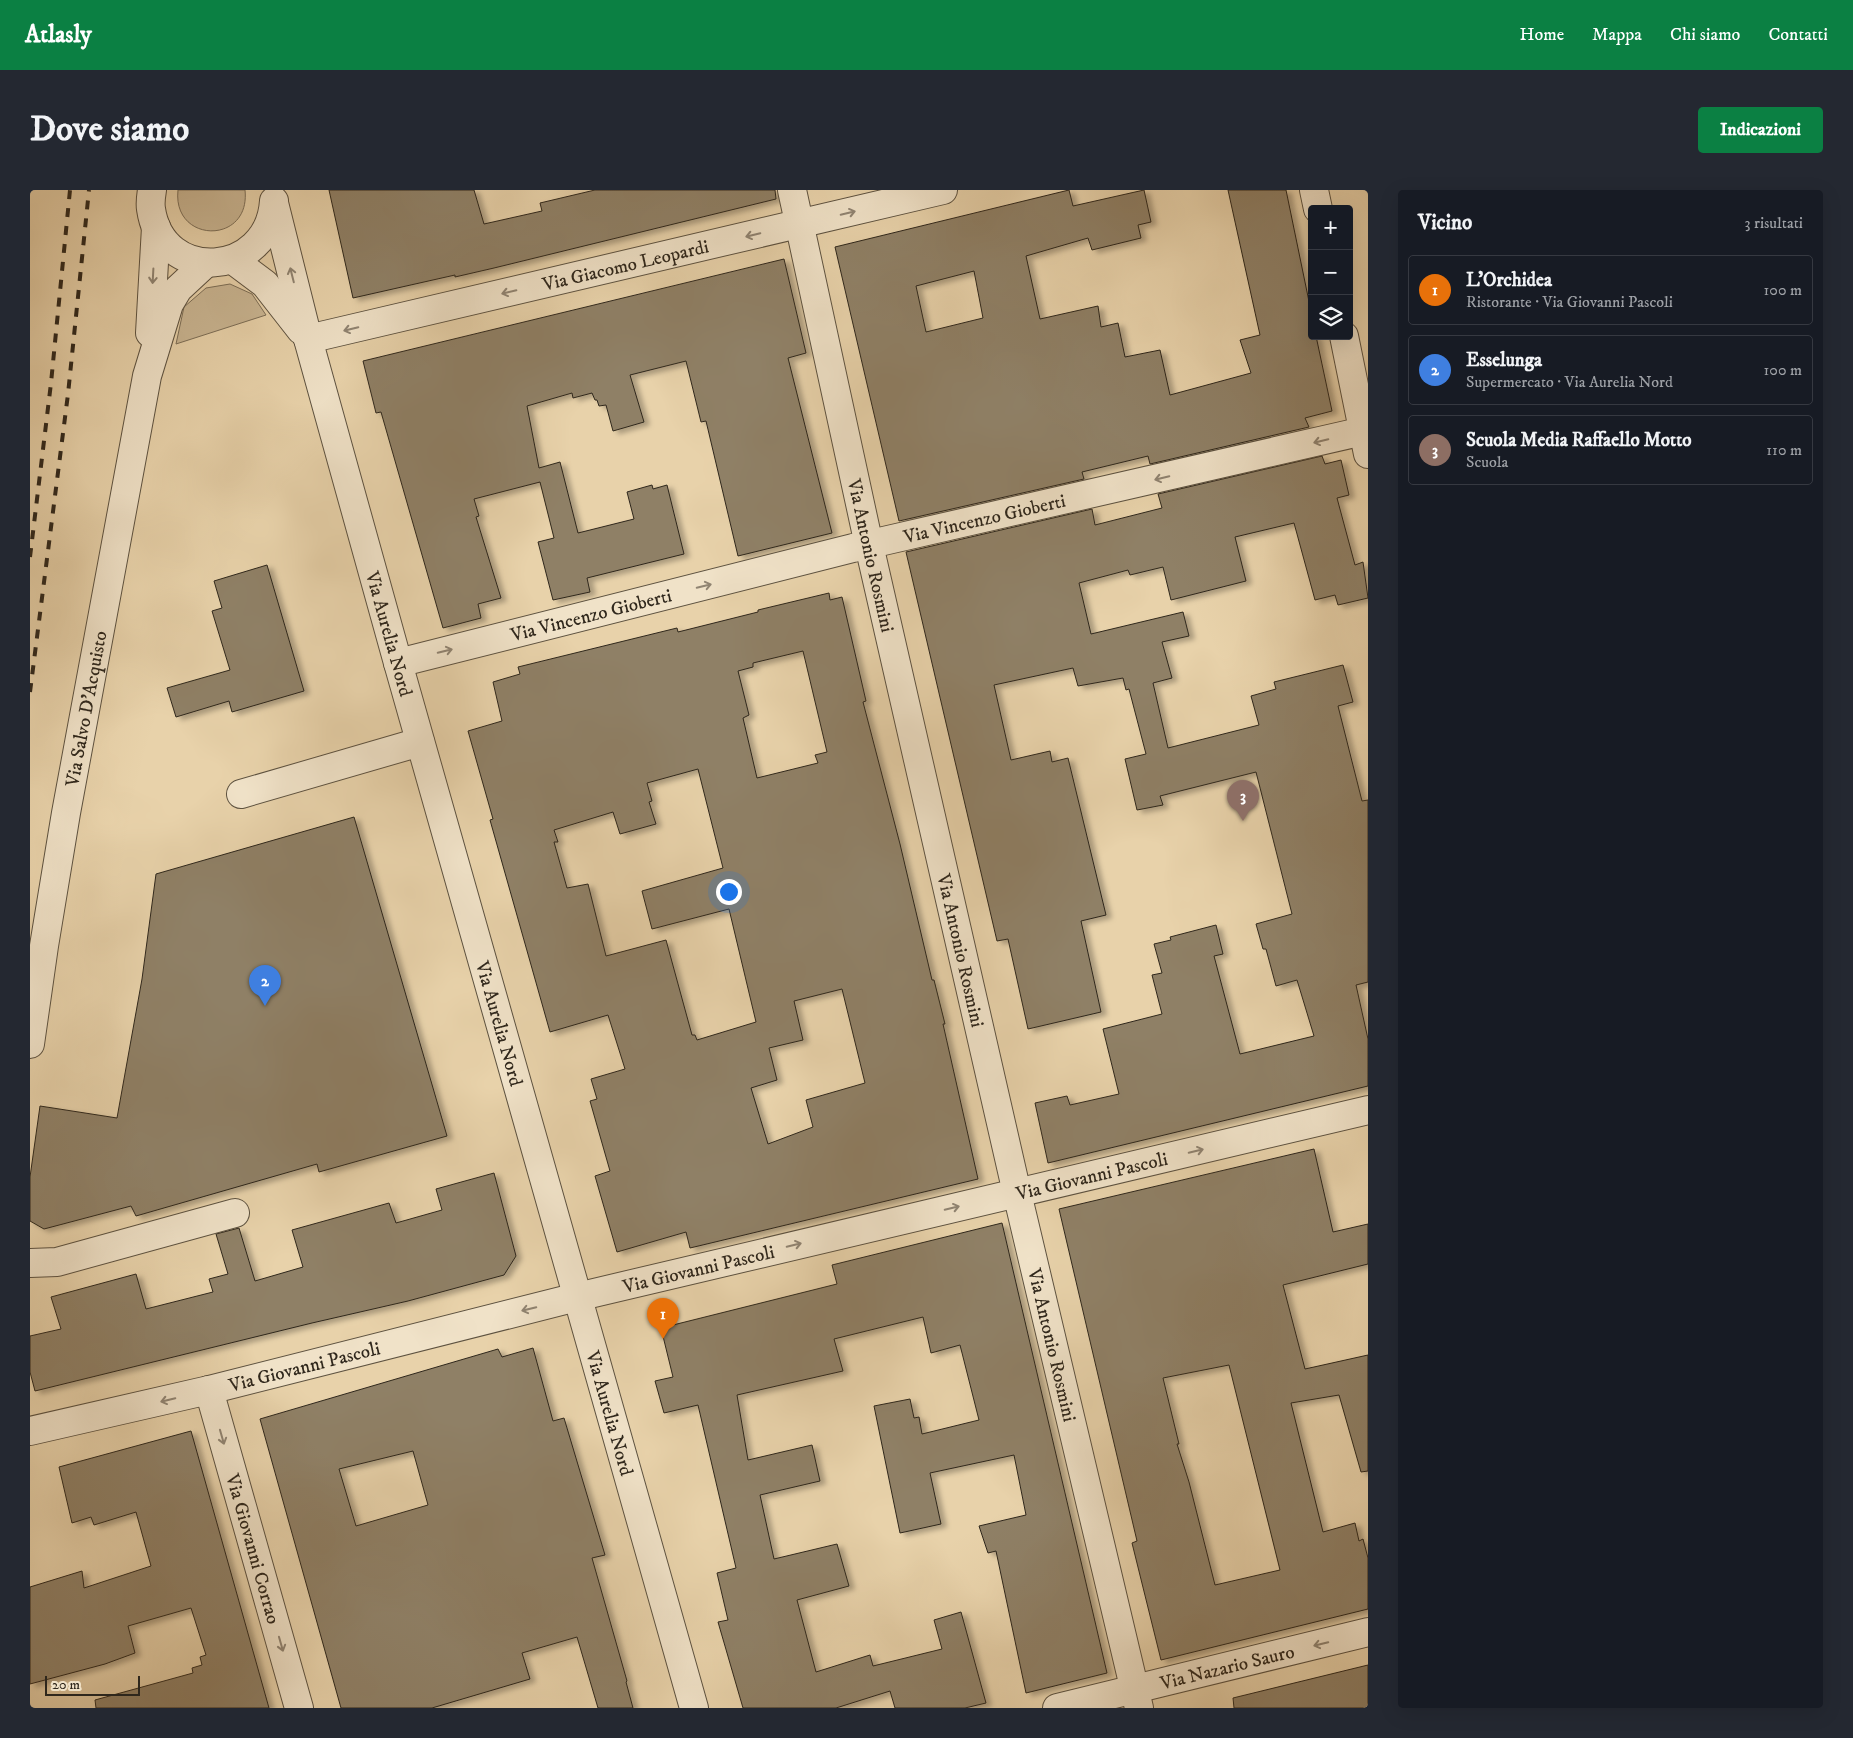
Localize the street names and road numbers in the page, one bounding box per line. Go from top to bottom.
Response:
street label: Via Giacomo Leopardi [539,235,711,297]
street label: Via Antonio Rosmini [842,476,899,635]
street label: Via Vincenzo Gioberti [900,490,1068,549]
street label: Via Aurelia Nord [360,568,417,700]
street label: Via Vincenzo Gioberti [507,584,674,647]
street label: Via Salvo D'Acquisto [61,629,113,790]
street label: Via Antonio Rosmini [931,871,989,1030]
street label: Via Aurelia Nord [470,958,527,1089]
street label: Via Giovanni Pascoli [1013,1148,1170,1206]
street label: Via Giovanni Pascoli [620,1241,777,1299]
street label: Via Antonio Rosmini [1022,1265,1081,1424]
street label: Via Giovanni Pascoli [226,1337,383,1398]
street label: Via Aurelia Nord [580,1347,638,1479]
street label: Via Giovanni Corrao [220,1470,285,1627]
street label: Via Nazario Sauro [1157,1640,1297,1696]

